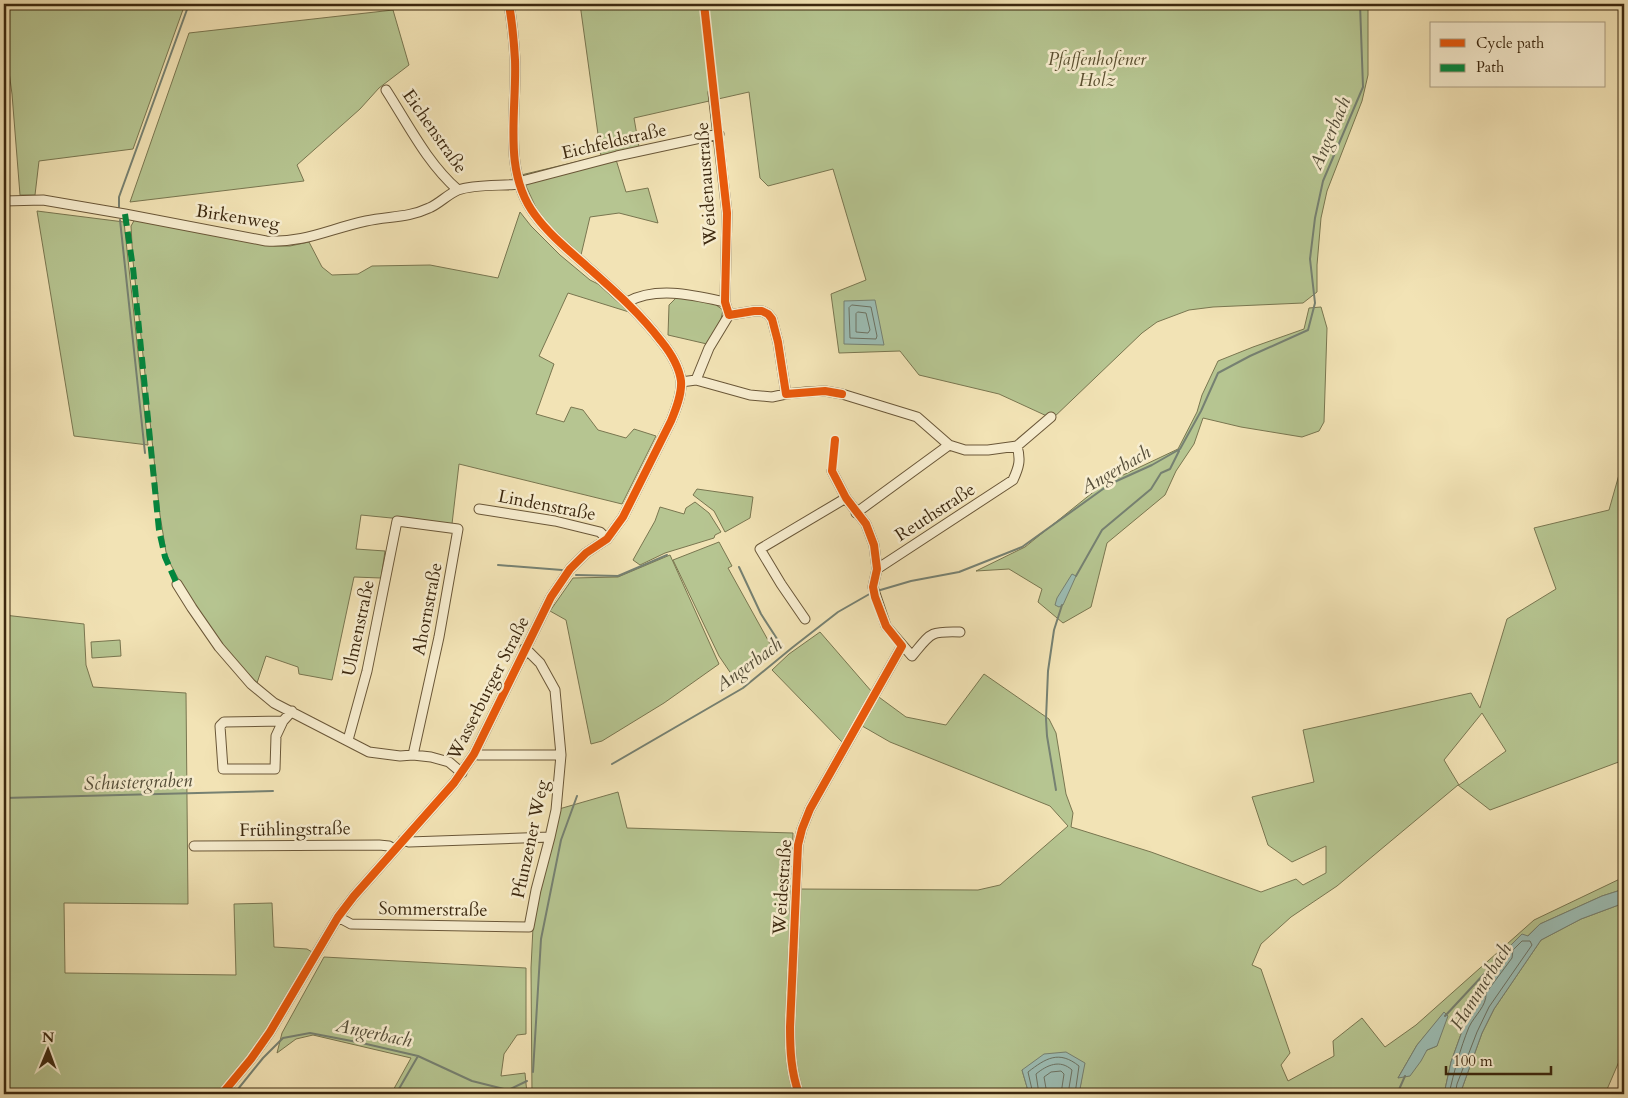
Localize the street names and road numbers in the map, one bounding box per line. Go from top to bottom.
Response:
street label: Eichenstraße [396,84,473,178]
street label: Eichfeldstraße [559,117,669,166]
street label: Weidenaustraße [690,121,723,248]
street label: Birkenweg [194,199,283,237]
street label: Reuthstraße [890,477,980,548]
street label: Lindenstraße [496,484,598,527]
street label: Ahornstraße [406,560,449,658]
street label: Ulmenstraße [336,578,381,679]
street label: Wasserburger Straße [441,612,535,765]
street label: Pfunzener Weg [506,777,555,901]
street label: Frühlingstraße [239,816,351,843]
street label: Weidestraße [767,838,798,937]
street label: Sommerstraße [378,896,488,923]

